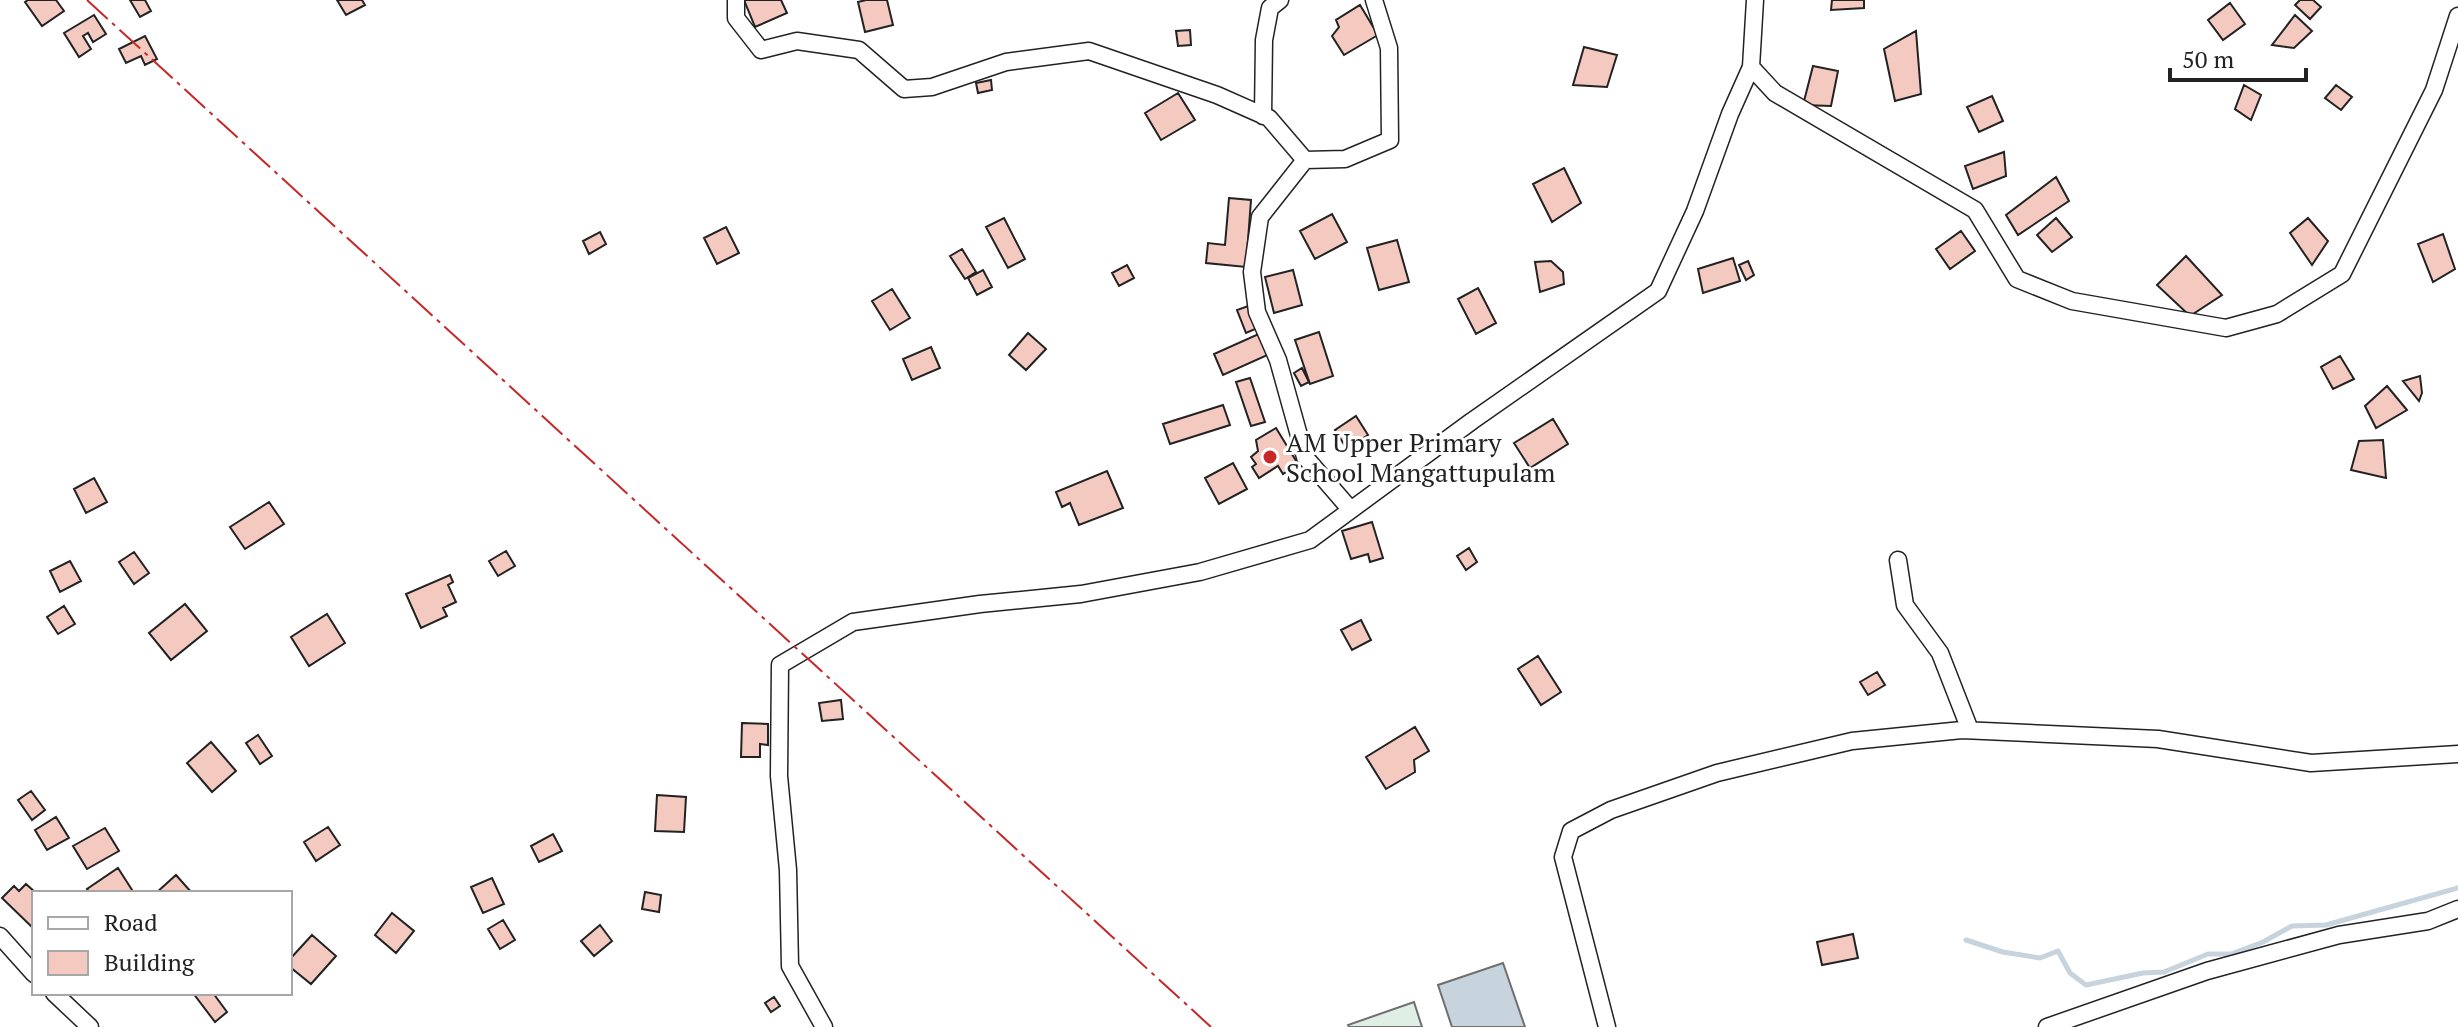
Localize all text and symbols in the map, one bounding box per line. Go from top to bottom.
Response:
scale bar [2170,32,2306,82]
text: 50 m [2182,43,2234,75]
place label: AM Upper Primary School Mangattupulam [1286,425,1555,489]
marker: AM Upper Primary School Mangattupulam [1261,448,1279,466]
legend [32,891,292,995]
text: Road [104,906,158,938]
text: Building [104,946,195,978]

